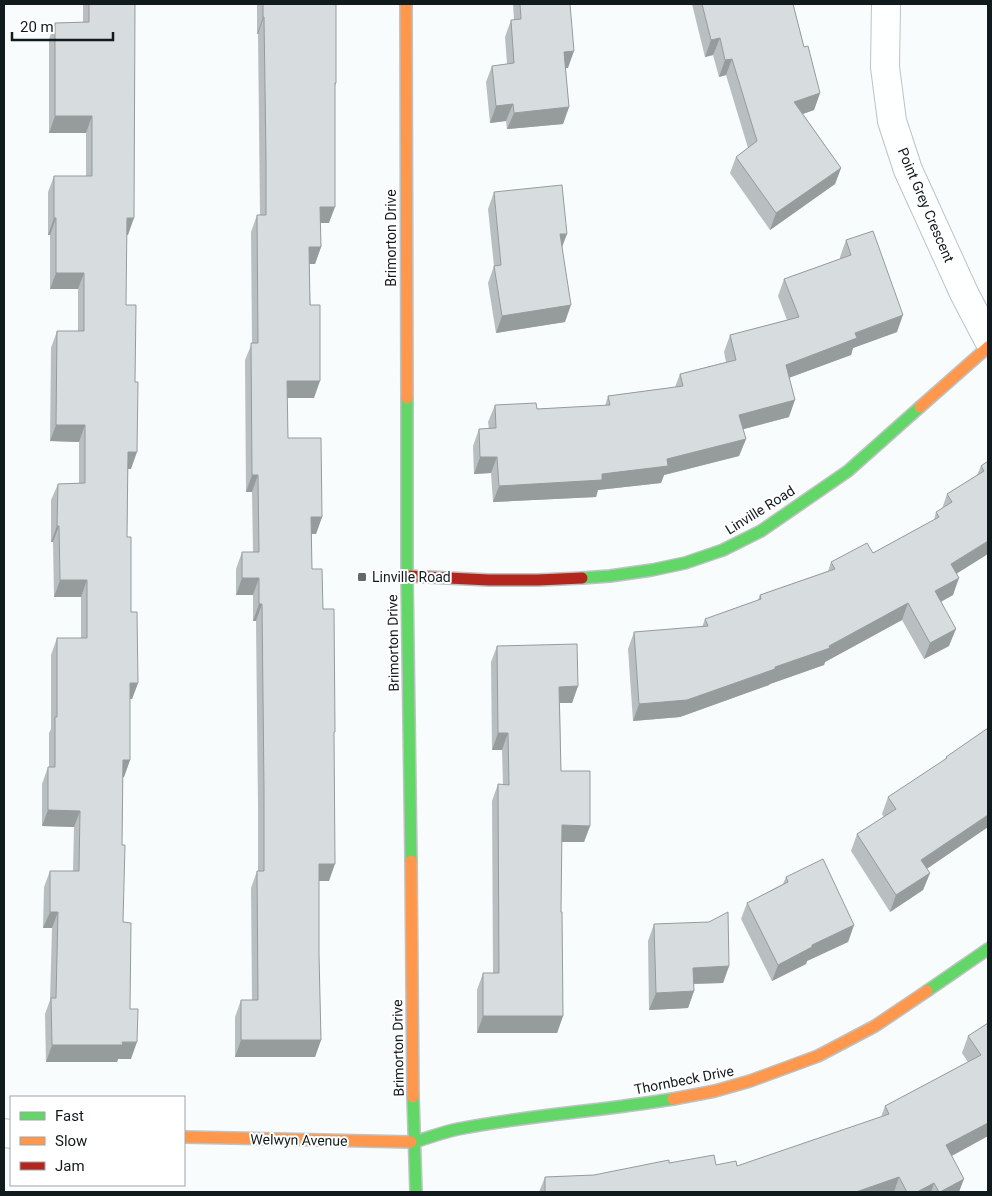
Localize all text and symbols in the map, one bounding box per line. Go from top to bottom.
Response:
scale bar [12,10,114,42]
text: 20 m [20,18,54,36]
street label: Point Grey Crescent [895,145,958,265]
street label: Brimorton Drive [383,189,399,287]
street label: Linville Road [722,482,798,538]
place label: Linville Road [372,569,451,585]
marker: Linville Road [356,571,368,583]
street label: Brimorton Drive [384,594,402,692]
street label: Brimorton Drive [389,999,407,1097]
street label: Thornbeck Drive [633,1062,735,1098]
legend [10,1096,185,1186]
text: Fast [55,1107,84,1125]
street label: Welwyn Avenue [250,1131,348,1149]
text: Slow [55,1132,87,1150]
text: Jam [55,1157,85,1175]

